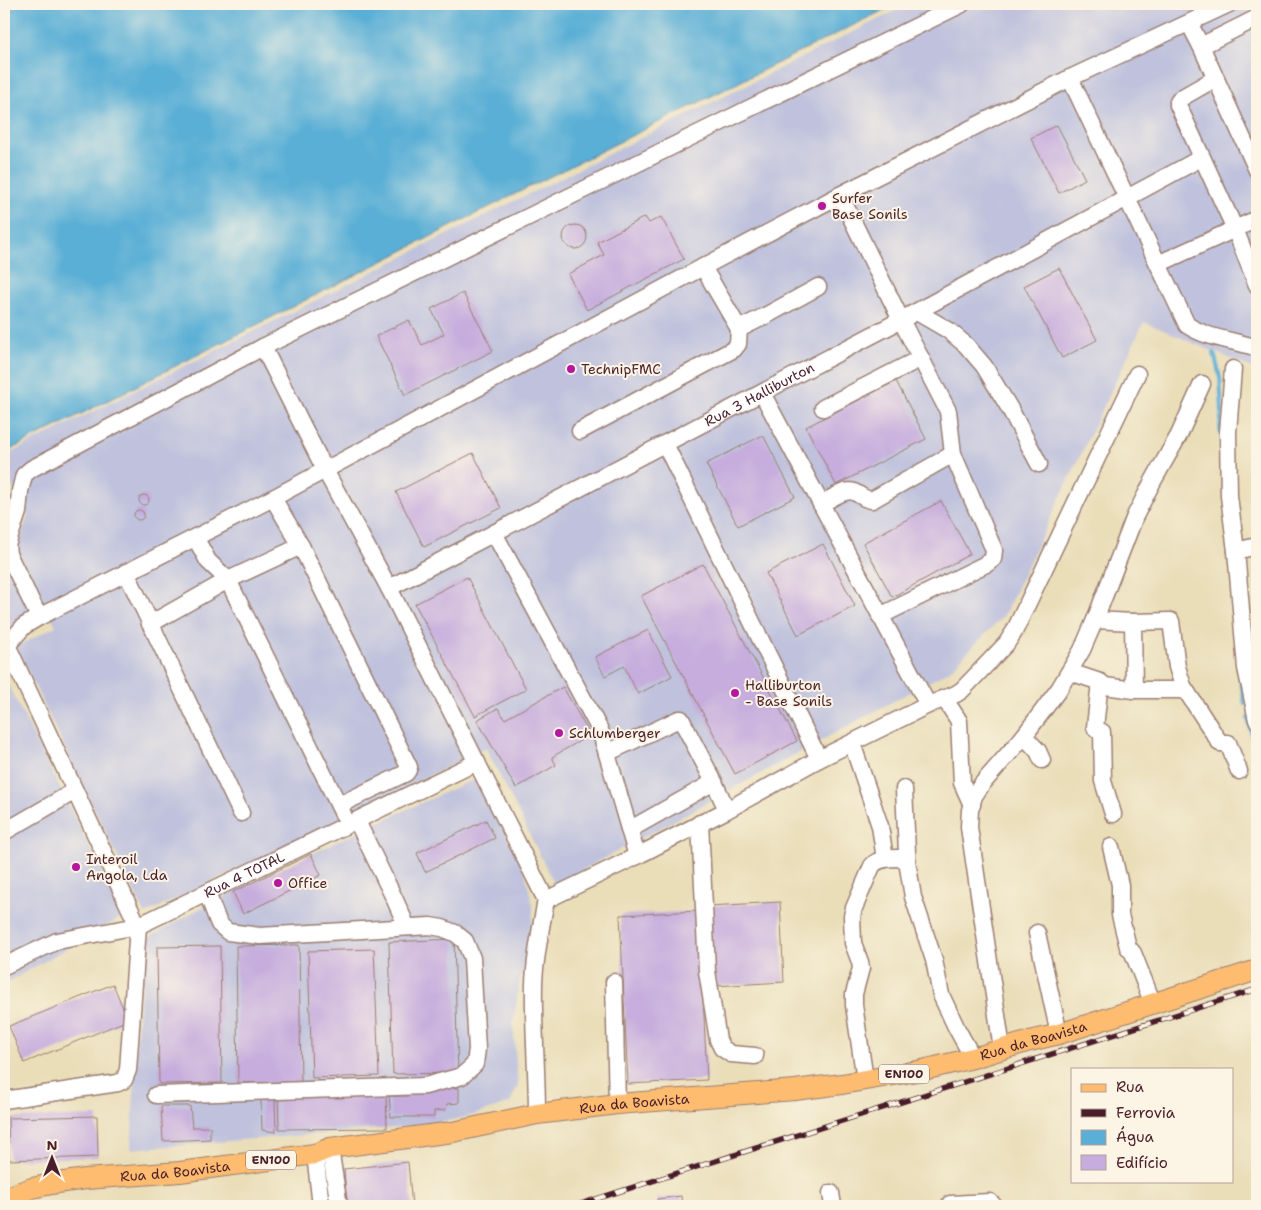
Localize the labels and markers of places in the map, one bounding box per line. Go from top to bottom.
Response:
place label: Surfer Base Sonils [832,189,908,223]
marker: Surfer Base Sonils [816,200,828,212]
place label: TechnipFMC [581,360,661,378]
marker: TechnipFMC [565,363,577,375]
place label: Halliburton - Base Sonils [745,676,832,710]
marker: Halliburton - Base Sonils [729,687,741,699]
place label: Schlumberger [569,724,661,742]
marker: Schlumberger [553,727,565,739]
place label: Interoil Angola, Lda [86,850,168,884]
marker: Interoil Angola, Lda [70,861,82,873]
place label: Office [288,874,328,892]
marker: Office [272,877,284,889]

